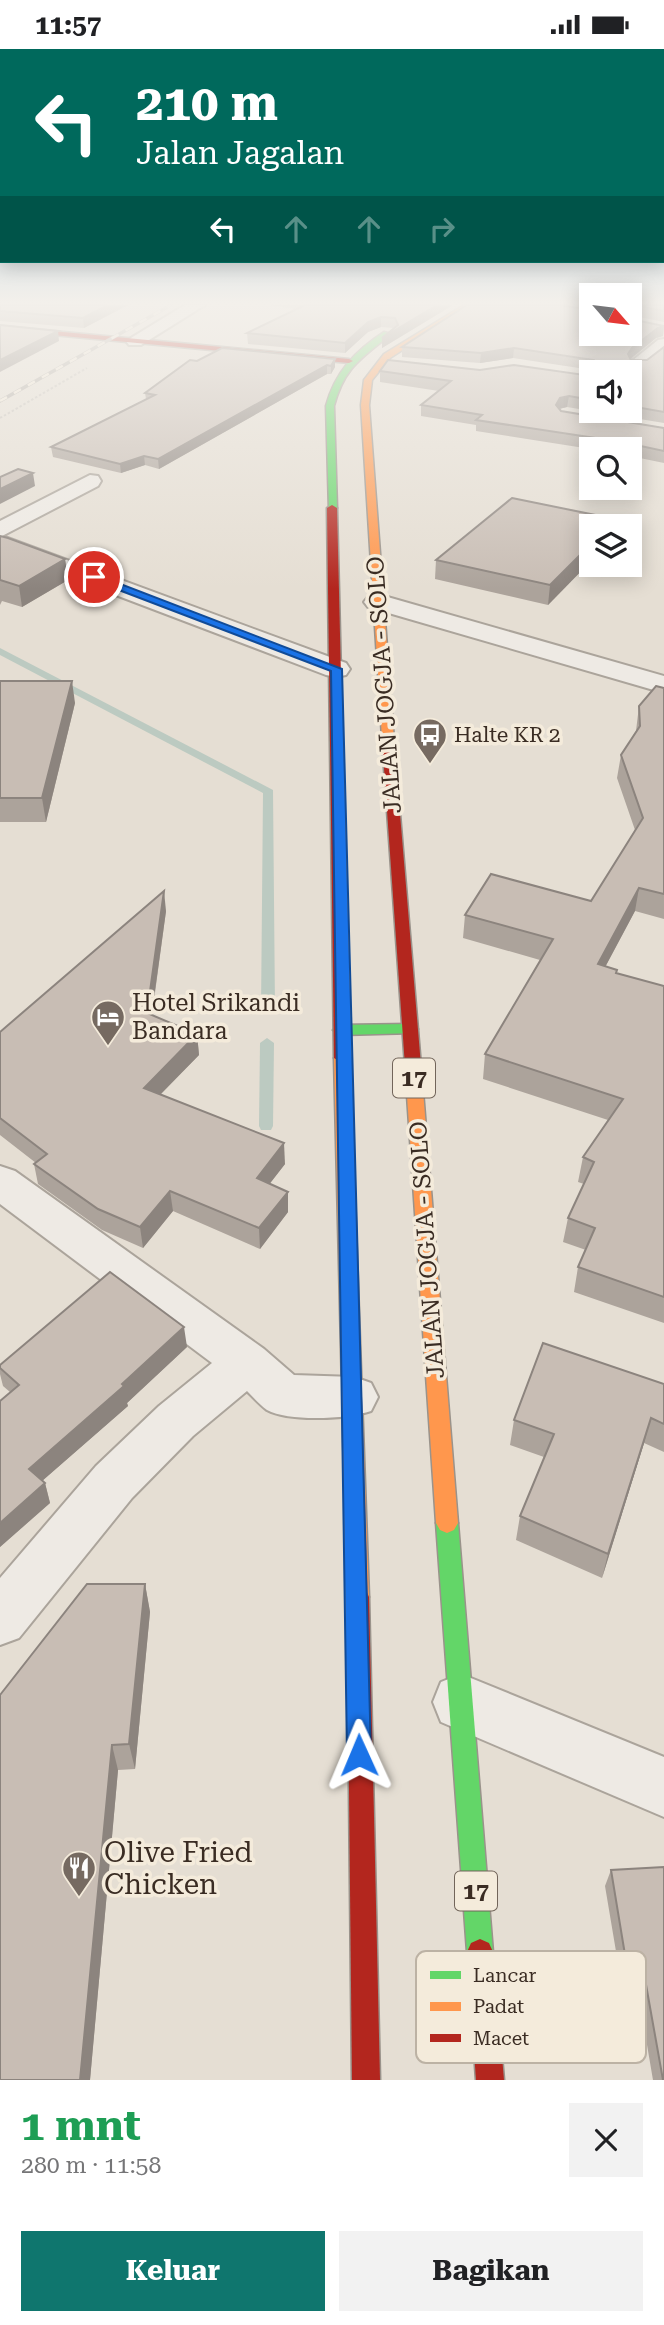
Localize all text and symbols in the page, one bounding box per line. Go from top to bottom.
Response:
text: 11:57 [35,10,101,40]
text: 210 m [136,75,278,132]
icon: left [21,77,112,168]
text: Jalan Jagalan [136,134,344,172]
icon: left [204,210,242,248]
icon: ahead [277,210,315,248]
icon: ahead [350,210,388,248]
icon: right [423,210,461,248]
north arrow [579,283,642,347]
map controls [579,283,642,577]
button: sound [579,360,642,423]
button: search [579,437,642,500]
button: layers [579,514,642,577]
pin [64,547,124,607]
street label: JALAN JOGJA - SOLO [361,555,407,815]
icon: arrive [75,558,113,596]
bus stop icon: Halte KR 2 [411,716,449,765]
place label: Halte KR 2 [454,723,561,747]
place label: Hotel Srikandi Bandara [132,989,300,1045]
hotel icon: Hotel Srikandi Bandara [89,998,127,1047]
road number: 17 [393,1059,435,1097]
street label: JALAN JOGJA - SOLO [404,1120,450,1380]
position arrow [322,1718,396,1792]
place label: Olive Fried Chicken [104,1836,252,1901]
restaurant icon: Olive Fried Chicken [60,1849,98,1898]
road number: 17 [455,1872,497,1911]
legend [416,1951,646,2063]
text: Lancar [473,1964,536,1987]
text: Padat [473,1995,524,2018]
text: Macet [473,2027,529,2050]
text: 1 mnt [21,2101,141,2150]
button: close [569,2103,643,2177]
text: 280 m · 11:58 [21,2152,161,2179]
button: Keluar [21,2231,325,2311]
button: Bagikan [339,2231,643,2311]

